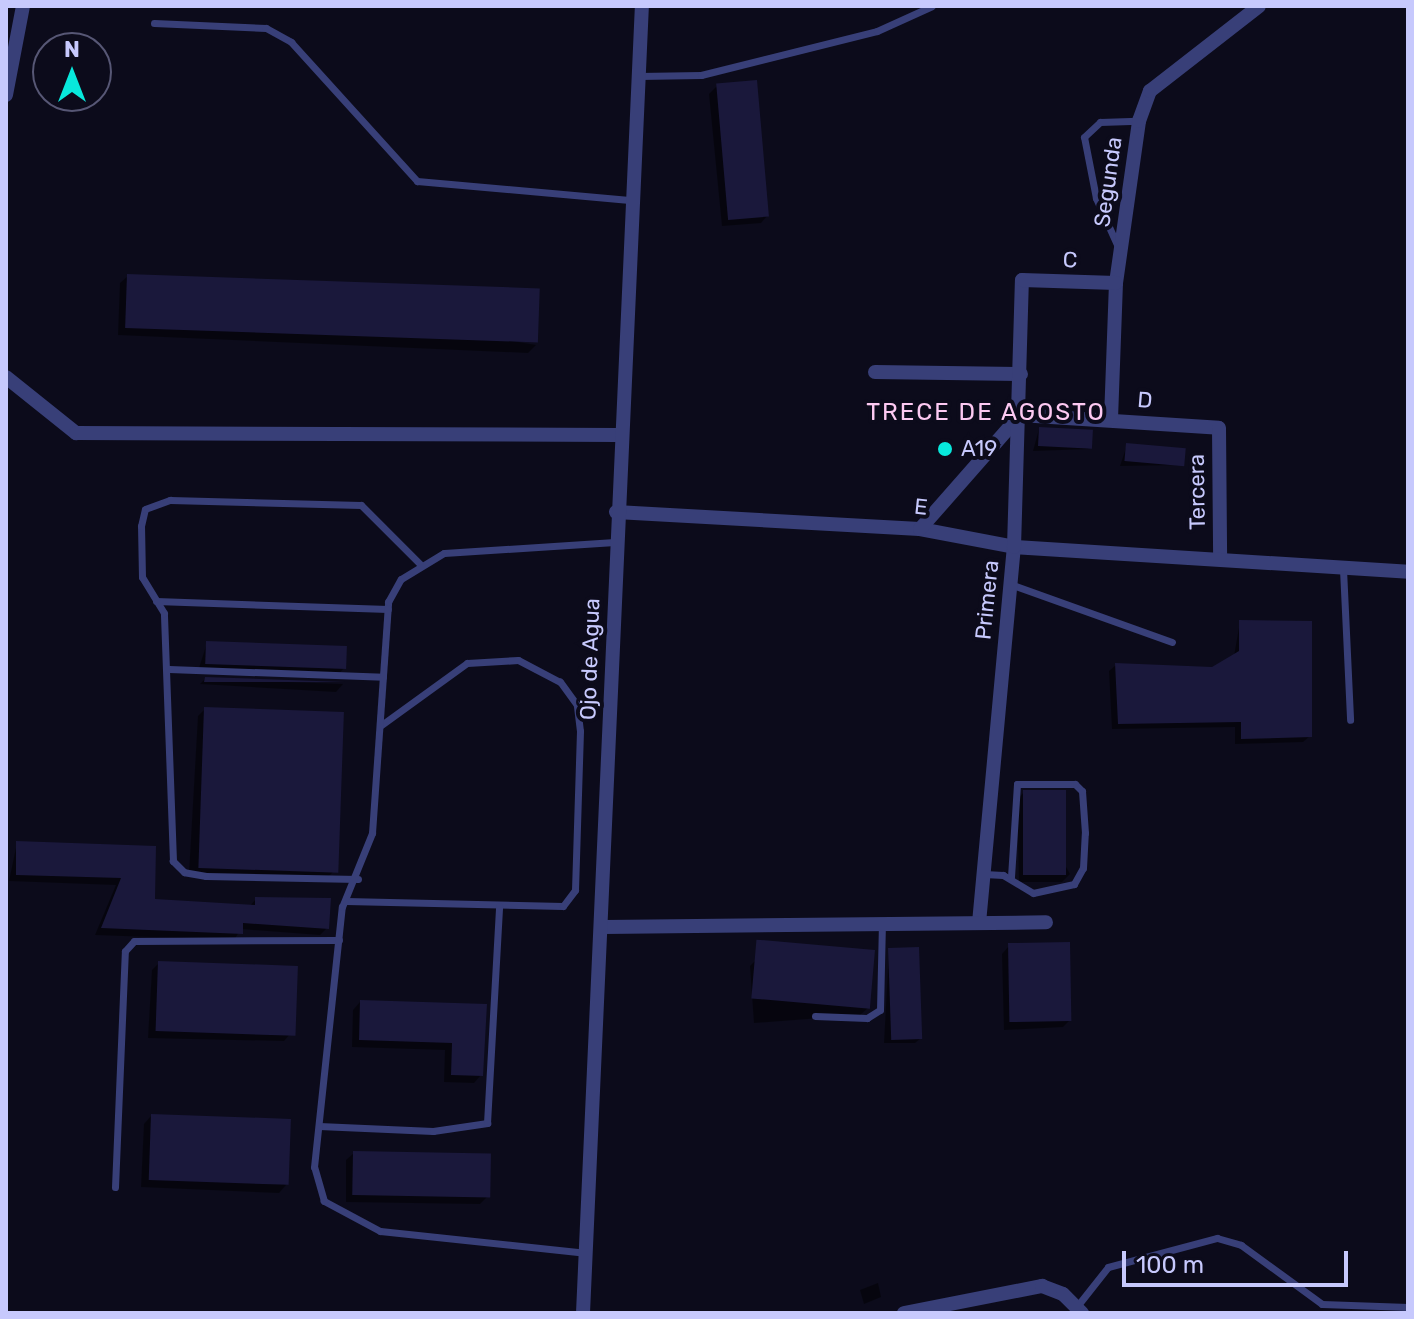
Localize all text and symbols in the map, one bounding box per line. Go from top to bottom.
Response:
north arrow [32,32,112,112]
text: N [64,36,80,63]
street label: Segunda [1089,135,1127,229]
street label: C [1062,247,1078,273]
street label: D [1136,386,1154,414]
district label: TRECE DE AGOSTO [866,399,1106,427]
place label: A19 [961,436,997,462]
marker: A19 [936,440,954,458]
street label: Tercera [1183,454,1211,530]
street label: E [913,493,929,521]
street label: Primera [970,559,1004,641]
street label: Ojo de Agua [575,597,605,721]
scale bar [1126,1235,1352,1285]
text: 100 m [1136,1251,1204,1279]

